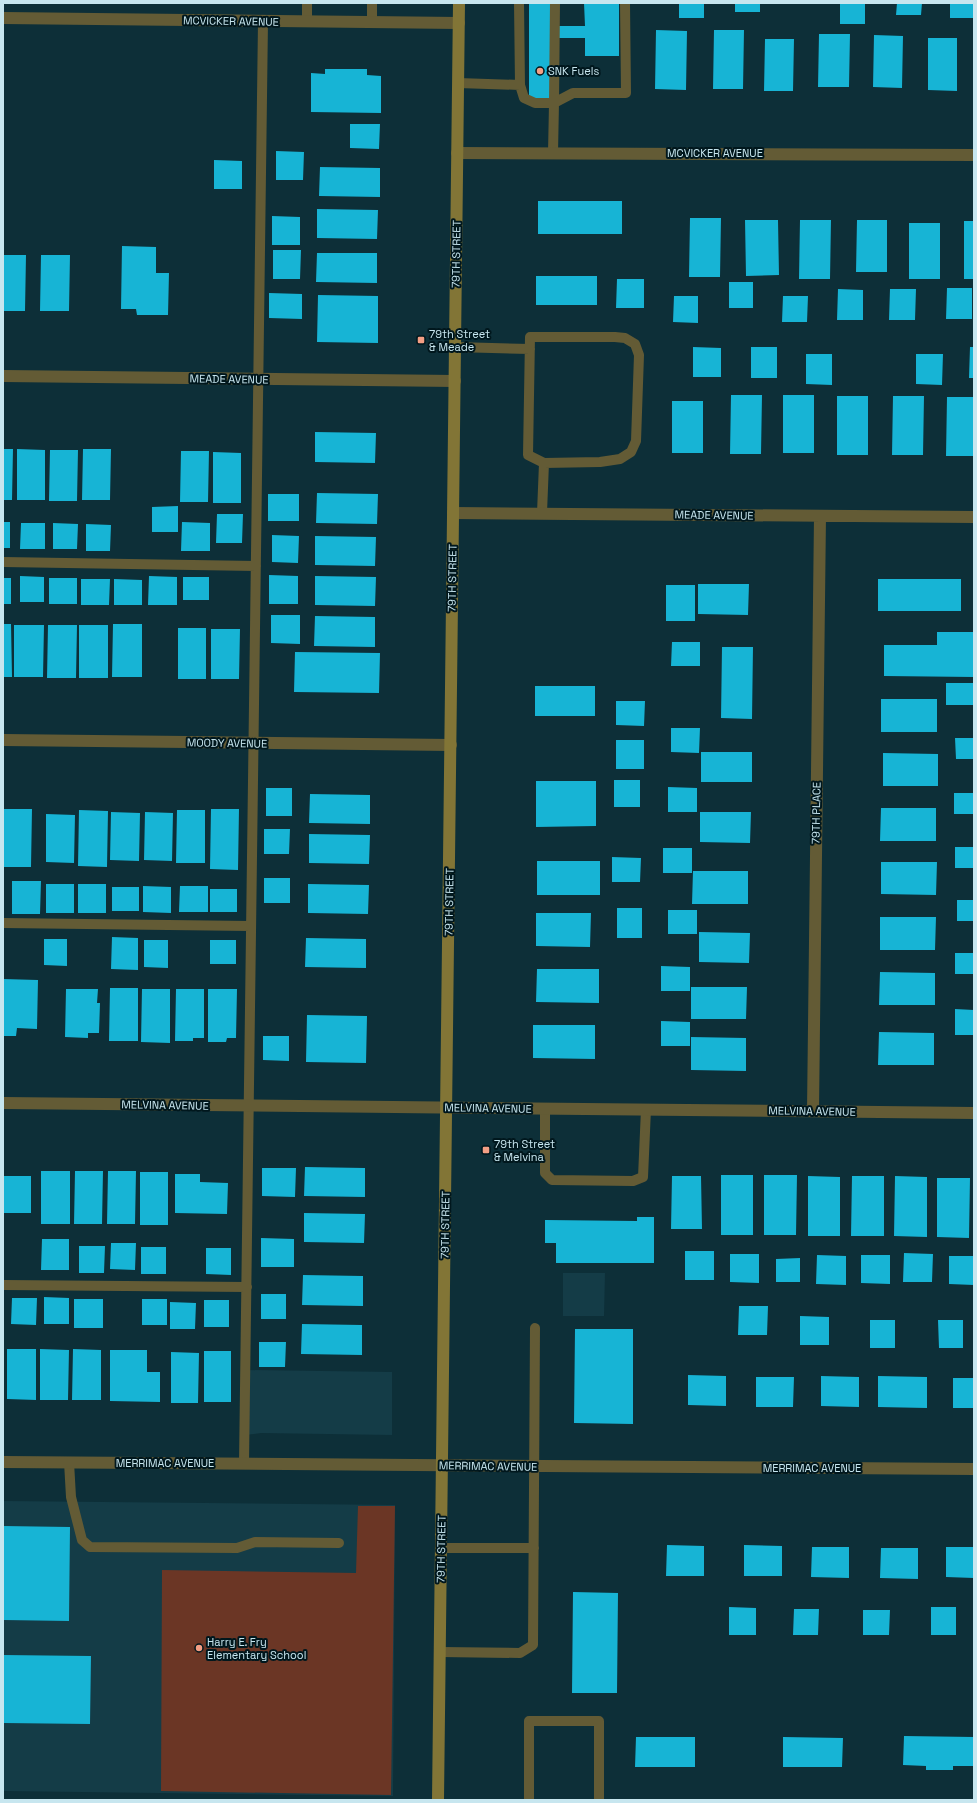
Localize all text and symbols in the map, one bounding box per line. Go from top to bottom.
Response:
street label: MCVICKER AVENUE [183,13,279,29]
place label: SNK Fuels [548,64,599,78]
marker: SNK Fuels [535,66,545,76]
street label: MCVICKER AVENUE [667,146,763,160]
street label: 79TH STREET [448,219,464,288]
place label: 79th Street & Meade [429,327,490,354]
marker: 79th Street & Meade [416,335,426,345]
street label: MEADE AVENUE [189,371,269,387]
street label: MEADE AVENUE [674,507,754,523]
street label: 79TH STREET [444,543,460,612]
street label: MOODY AVENUE [187,735,267,751]
street label: 79TH PLACE [808,782,824,844]
street label: 79TH STREET [441,867,457,936]
street label: MELVINA AVENUE [121,1097,209,1113]
street label: MELVINA AVENUE [444,1100,532,1116]
street label: MELVINA AVENUE [768,1103,856,1119]
place label: 79th Street & Melvina [494,1137,555,1164]
marker: 79th Street & Melvina [481,1145,491,1155]
street label: 79TH STREET [437,1190,453,1259]
street label: MERRIMAC AVENUE [116,1456,214,1470]
street label: MERRIMAC AVENUE [439,1458,537,1474]
street label: MERRIMAC AVENUE [763,1461,861,1475]
street label: 79TH STREET [433,1514,449,1583]
place label: Harry E. Fry Elementary School [207,1635,306,1662]
marker: Harry E. Fry Elementary School [194,1643,204,1653]

